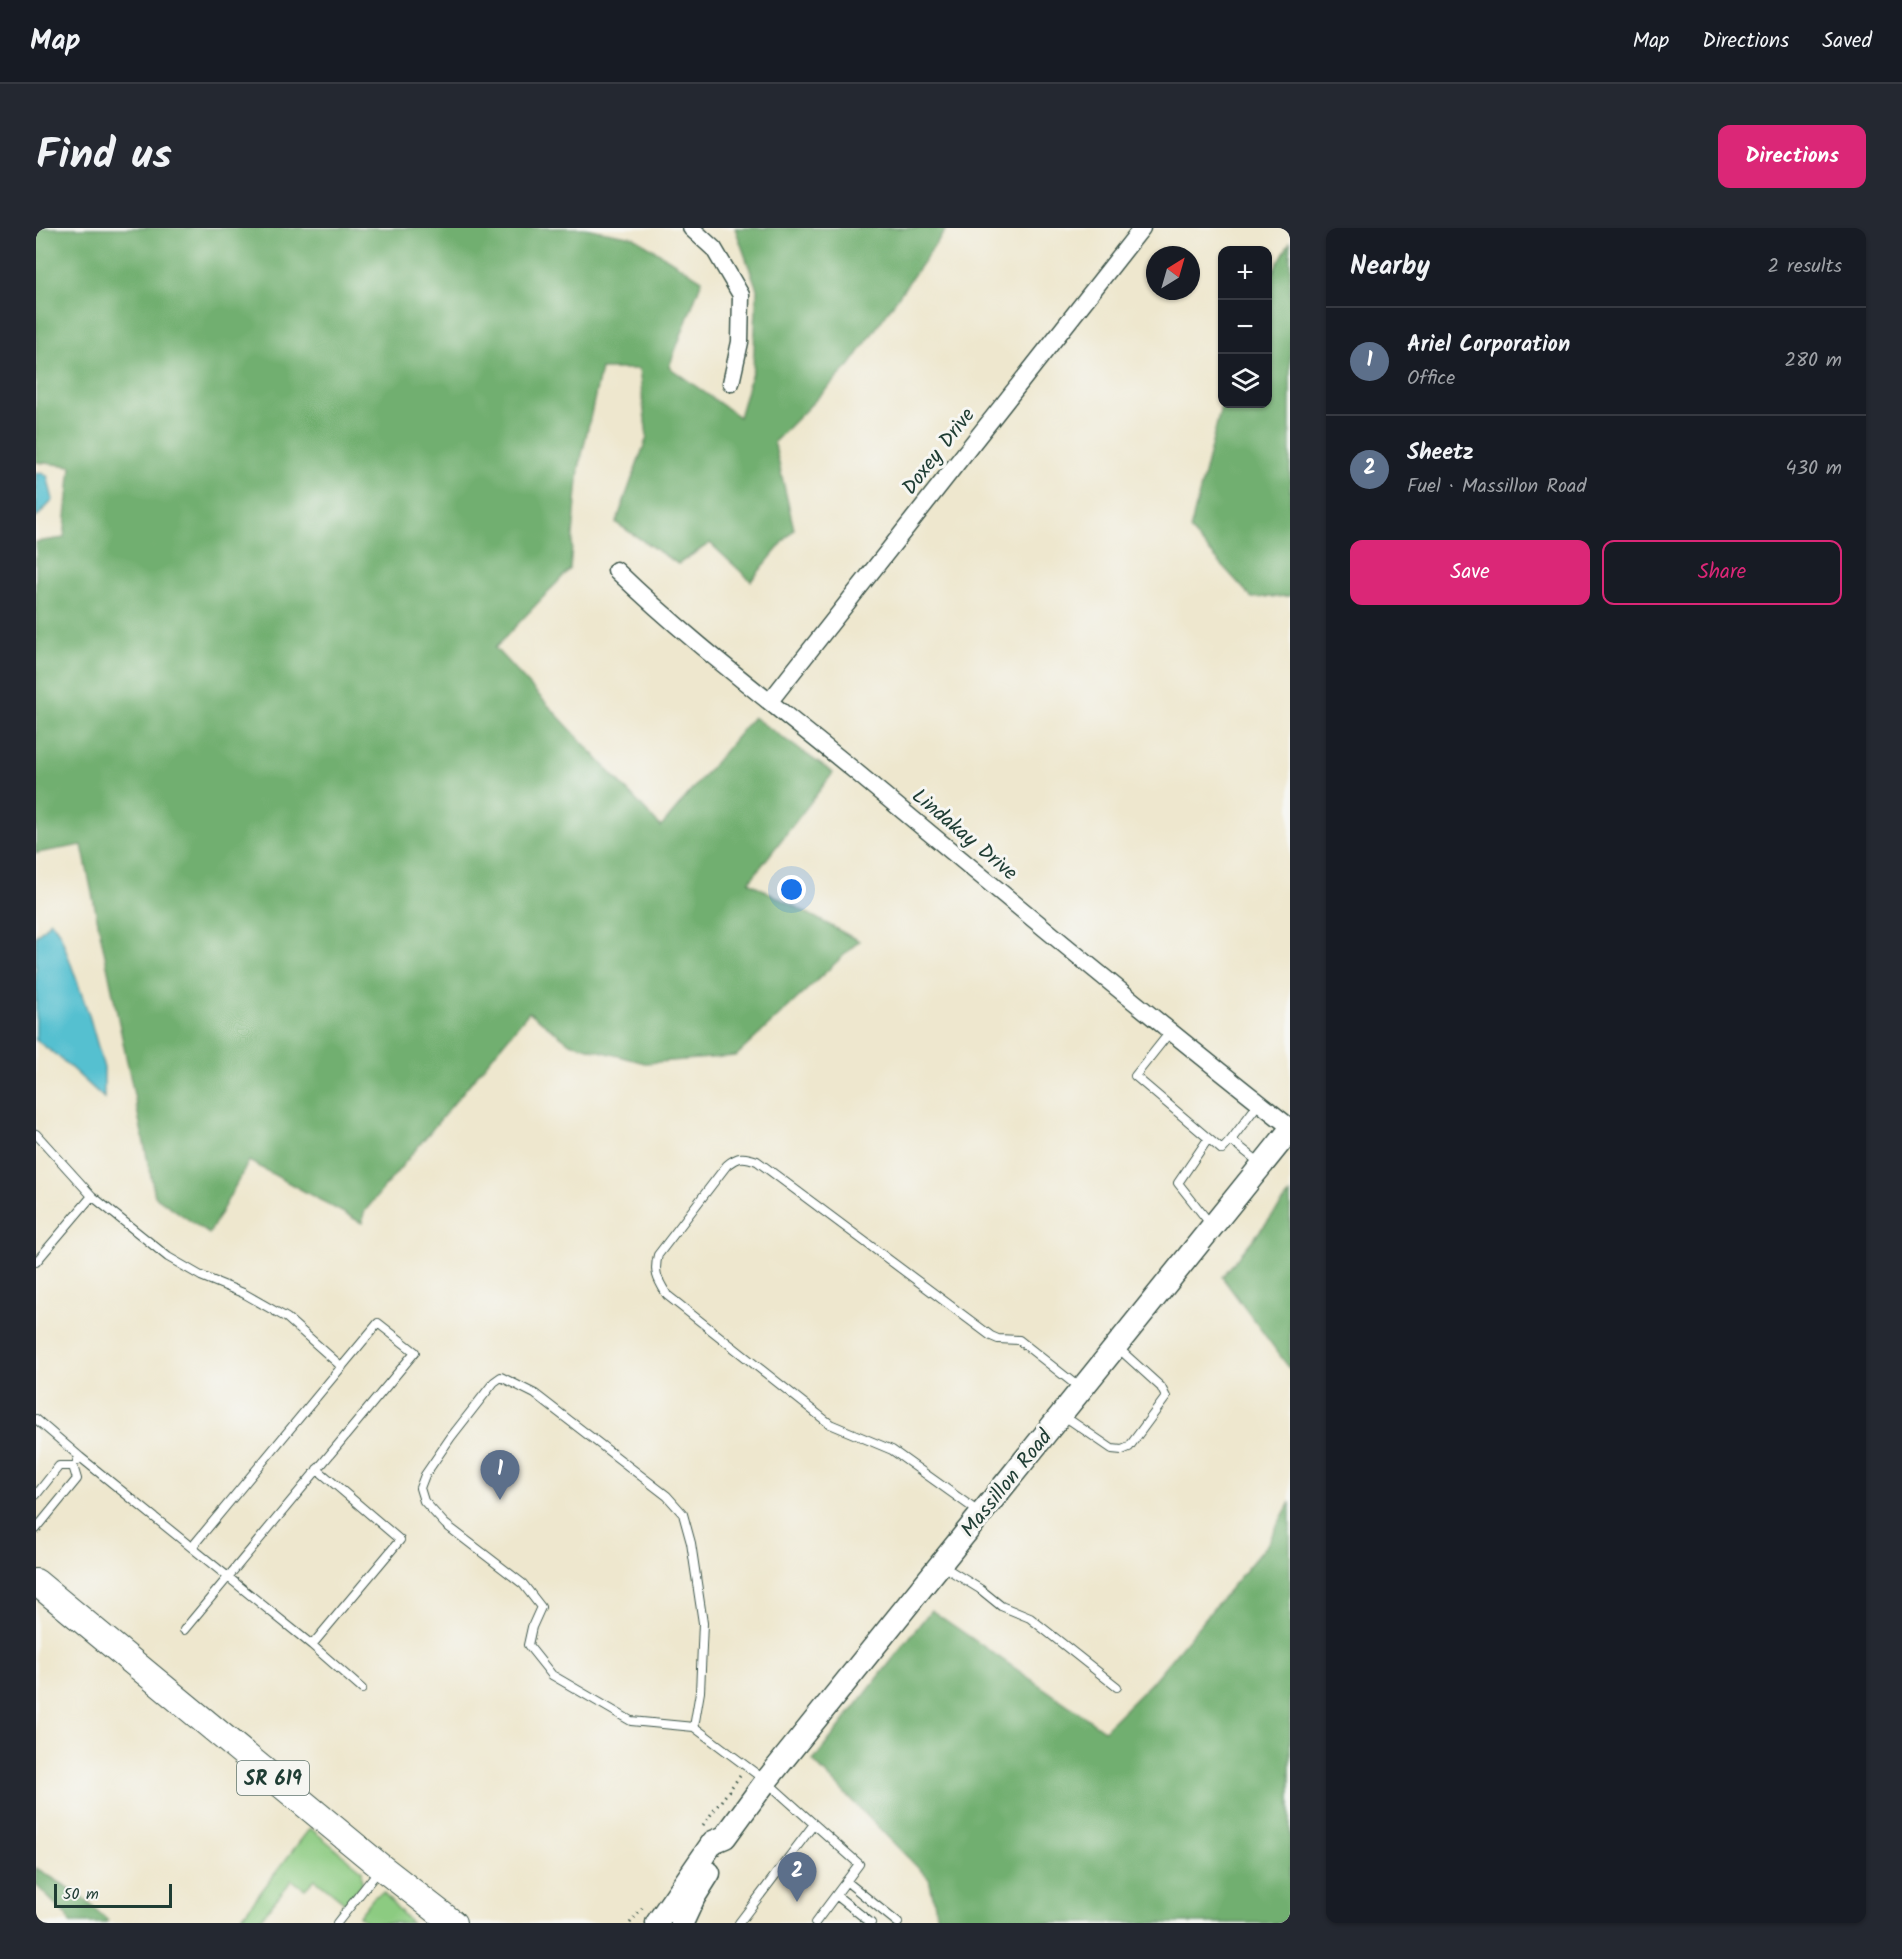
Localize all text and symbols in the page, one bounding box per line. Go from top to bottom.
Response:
text: Map [30,19,81,64]
text: Map [1633,25,1669,58]
text: Directions [1702,25,1789,58]
text: Saved [1822,25,1872,58]
text: Find us [36,123,172,190]
button: Directions [1718,125,1866,188]
north arrow [1146,246,1200,300]
map controls [1218,246,1272,408]
button: + [1218,246,1272,300]
text: Nearby [1350,246,1430,288]
text: 2 results [1767,251,1842,283]
button: − [1218,300,1272,354]
text: Ariel Corporation [1407,328,1570,363]
text: 1 [1366,345,1373,377]
text: 280 m [1784,345,1842,377]
button: layers [1218,354,1272,408]
text: Office [1407,363,1455,395]
street label: Doxey Drive [894,401,984,503]
text: Sheetz [1407,436,1473,471]
text: 2 [1364,453,1375,485]
text: 430 m [1786,453,1842,485]
text: Fuel · Massillon Road [1407,471,1586,503]
button: Save [1350,540,1590,605]
button: Share [1602,540,1842,605]
street label: Lindakay Drive [904,781,1025,890]
your location [777,875,806,904]
street label: Massillon Road [953,1422,1061,1545]
pin: 1 [480,1450,520,1500]
road number: SR 619 [237,1761,309,1795]
pin: 2 [778,1852,816,1902]
scale bar [54,1881,172,1908]
text: 50 m [63,1882,99,1907]

